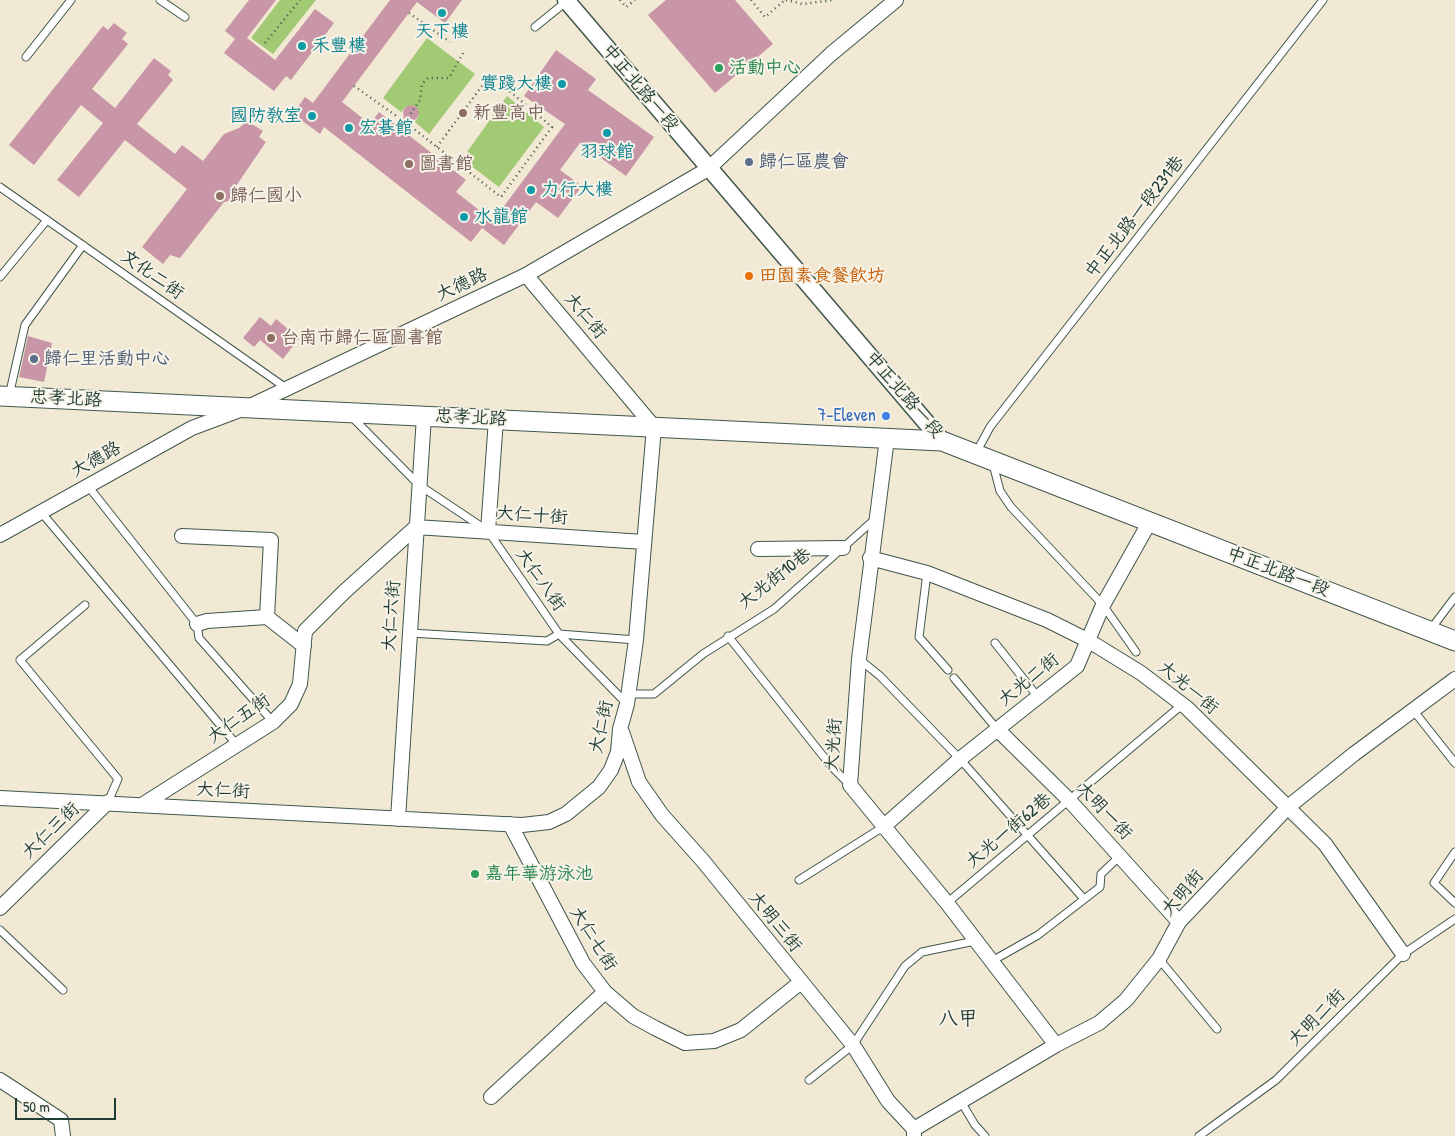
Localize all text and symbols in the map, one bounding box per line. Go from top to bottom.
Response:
marker: 天下樓 [436,7,448,19]
place label: 天下樓 [415,21,469,43]
place label: 禾豐樓 [312,35,366,57]
marker: 禾豐樓 [296,40,308,52]
street label: 中正北路一段 [597,40,683,136]
place label: 活動中心 [729,57,801,79]
marker: 活動中心 [713,62,725,74]
place label: 實踐大樓 [480,73,552,95]
marker: 實踐大樓 [556,78,568,90]
place label: 新豐高中 [473,102,545,124]
place label: 國防教室 [230,105,302,127]
marker: 新豐高中 [457,107,469,119]
marker: 國防教室 [306,110,318,122]
place label: 宏碁館 [359,117,413,139]
marker: 宏碁館 [343,122,355,134]
marker: 羽球館 [601,127,613,139]
place label: 羽球館 [580,141,634,163]
place label: 歸仁區農會 [759,151,849,173]
street label: 中正北路一段231巷 [1081,152,1189,282]
place label: 圖書館 [419,153,473,175]
marker: 歸仁區農會 [743,156,755,168]
marker: 圖書館 [403,158,415,170]
place label: 力行大樓 [541,179,613,201]
marker: 力行大樓 [525,184,537,196]
place label: 歸仁國小 [230,185,302,207]
marker: 歸仁國小 [214,190,226,202]
place label: 水龍館 [474,206,528,228]
marker: 水龍館 [458,211,470,223]
street label: 文化二街 [116,246,188,304]
street label: 大德路 [433,264,491,306]
place label: 田園素食餐飲坊 [759,265,885,287]
marker: 田園素食餐飲坊 [743,270,755,282]
street label: 大仁街 [559,288,611,344]
place label: 台南市歸仁區圖書館 [281,327,443,349]
marker: 台南市歸仁區圖書館 [265,332,277,344]
street label: 中正北路一段 [860,347,948,443]
place label: 歸仁里活動中心 [44,348,170,370]
marker: 歸仁里活動中心 [28,353,40,365]
street label: 忠孝北路 [29,386,103,412]
street label: 忠孝北路 [434,405,508,431]
place label: 7-Eleven [817,405,876,427]
marker: 7-Eleven [880,410,892,422]
street label: 大德路 [67,437,125,483]
street label: 大仁十街 [495,503,569,529]
street label: 中正北路一段 [1224,543,1332,601]
street label: 大仁八街 [511,544,569,616]
street label: 大光街10巷 [734,544,816,614]
street label: 大仁六街 [379,579,405,653]
street label: 大光二街 [994,649,1064,711]
street label: 大光一街 [1153,657,1223,719]
street label: 大仁五街 [203,690,275,748]
street label: 大仁街 [586,698,618,756]
street label: 大光街 [821,717,847,773]
street label: 大明一街 [1072,777,1136,845]
street label: 大仁街 [195,779,251,803]
street label: 大光一街62巷 [962,789,1056,873]
street label: 大仁三街 [18,798,84,864]
place label: 嘉年華游泳池 [485,863,593,885]
street label: 大明街 [1157,865,1209,921]
marker: 嘉年華游泳池 [469,868,481,880]
street label: 大明三街 [744,887,806,957]
street label: 大仁七街 [565,903,621,975]
street label: 大明二街 [1284,985,1350,1051]
district label: 八甲 [938,1008,978,1032]
scale bar [18,1088,119,1120]
text: 50 m [23,1096,50,1117]

